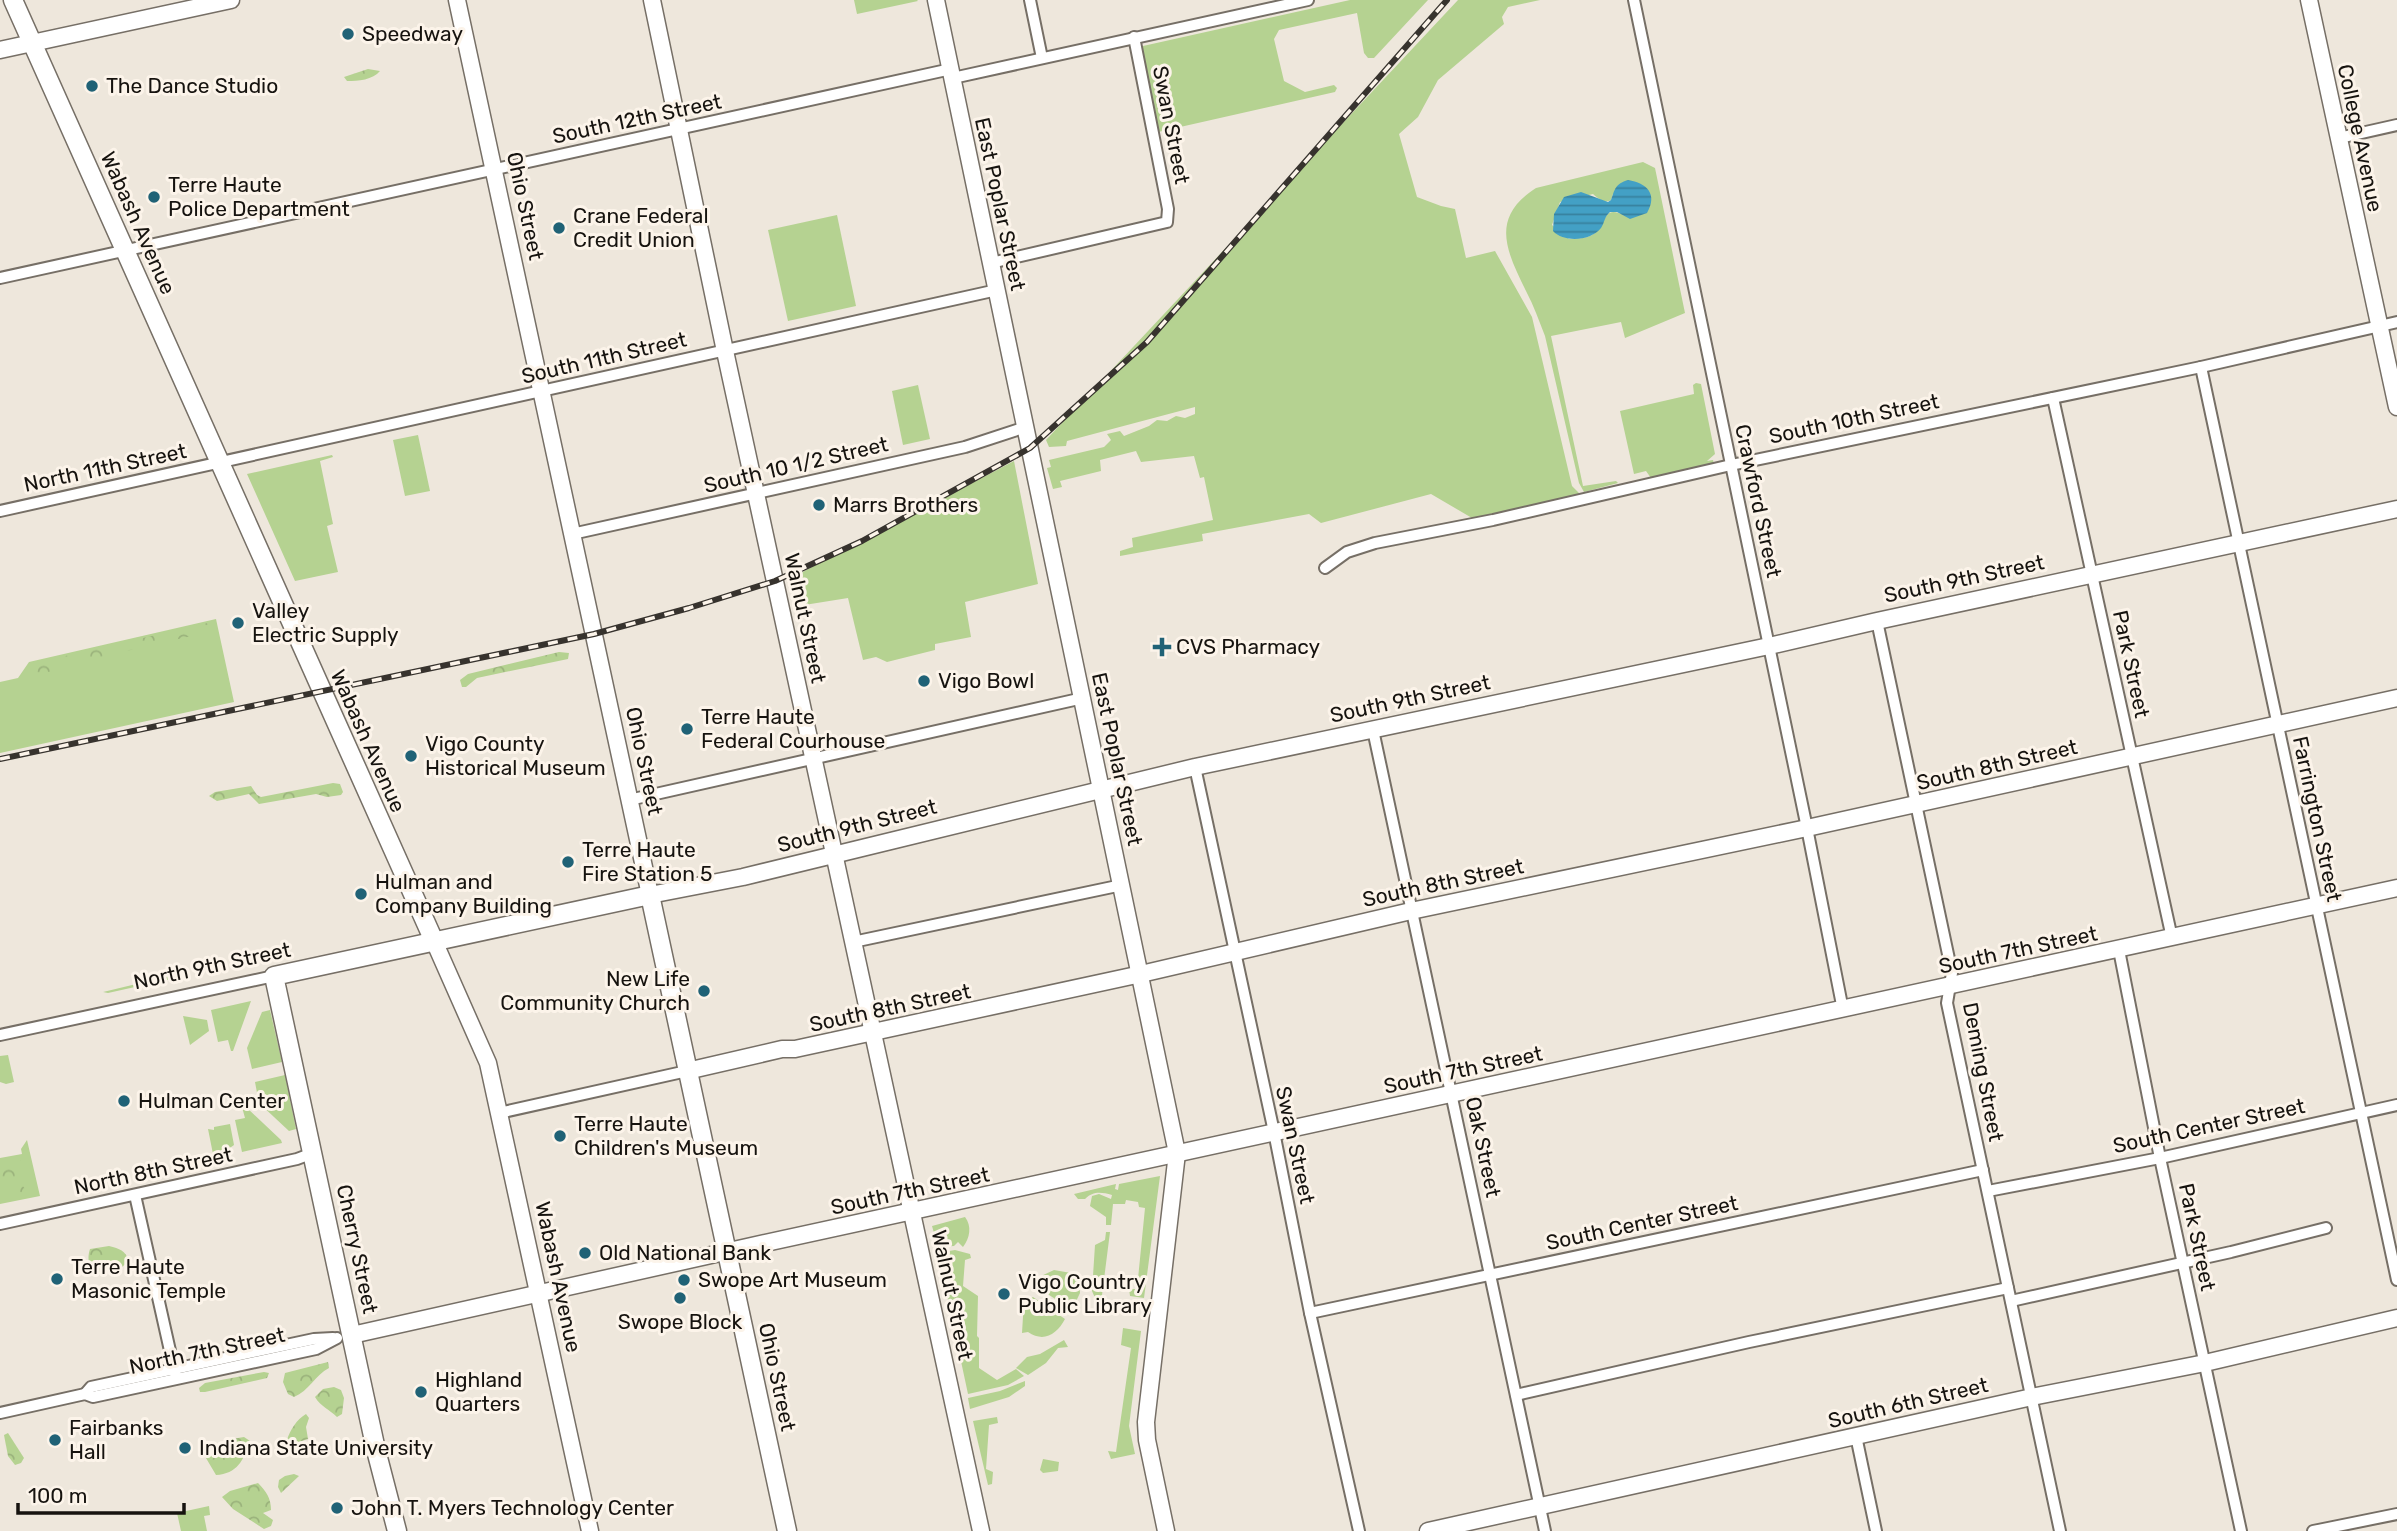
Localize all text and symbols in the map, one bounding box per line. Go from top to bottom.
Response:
place label: Speedway [362,21,463,46]
marker: Speedway [340,26,356,42]
street label: College Avenue [2333,62,2388,214]
street label: Swan Street [1148,64,1195,186]
place label: The Dance Studio [106,73,278,98]
marker: The Dance Studio [84,78,100,94]
street label: South 12th Street [550,88,724,149]
street label: East Poplar Street [970,115,1031,293]
street label: Wabash Avenue [96,148,181,298]
street label: Ohio Street [502,149,549,262]
place label: Terre Haute Police Department [168,172,350,221]
marker: Terre Haute Police Department [146,189,162,205]
place label: Crane Federal Credit Union [573,203,709,252]
marker: Crane Federal Credit Union [551,220,567,236]
street label: South 11th Street [519,326,689,389]
street label: South 10th Street [1767,388,1941,449]
street label: Crawford Street [1730,422,1787,580]
street label: South 10 1/2 Street [701,431,890,498]
street label: North 11th Street [21,438,188,497]
place label: Marrs Brothers [833,492,978,517]
marker: Marrs Brothers [811,497,827,513]
street label: South 9th Street [1881,549,2046,608]
street label: Walnut Street [779,550,831,685]
place label: Valley Electric Supply [252,598,399,647]
street label: Park Street [2108,608,2155,720]
marker: Valley Electric Supply [230,615,246,631]
place label: CVS Pharmacy [1176,634,1321,659]
marker: CVS Pharmacy [1154,639,1170,655]
street label: Wabash Avenue [326,666,411,816]
place label: Vigo Bowl [938,668,1034,693]
street label: South 9th Street [1327,669,1492,728]
street label: East Poplar Street [1087,670,1148,848]
marker: Vigo Bowl [916,673,932,689]
street label: Ohio Street [621,704,668,817]
place label: Terre Haute Federal Courhouse [701,704,885,753]
marker: Terre Haute Federal Courhouse [679,721,695,737]
place label: Vigo County Historical Museum [425,731,606,780]
street label: South 8th Street [1914,734,2080,795]
street label: Farrington Street [2288,734,2347,904]
marker: Vigo County Historical Museum [403,748,419,764]
street label: South 9th Street [775,794,939,857]
place label: Terre Haute Fire Station 5 [582,837,712,886]
street label: South 8th Street [1360,853,1526,912]
marker: Terre Haute Fire Station 5 [560,854,576,870]
place label: Hulman and Company Building [375,869,552,918]
marker: Hulman and Company Building [353,886,369,902]
street label: South 7th Street [1936,920,2100,979]
street label: North 9th Street [131,937,293,994]
place label: New Life Community Church [500,966,690,1015]
street label: South 8th Street [807,978,973,1037]
marker: New Life Community Church [696,983,712,999]
street label: Deming Street [1958,1000,2009,1144]
street label: South 7th Street [1381,1040,1545,1099]
street label: Swan Street [1271,1084,1320,1206]
place label: Hulman Center [138,1088,285,1113]
marker: Hulman Center [116,1093,132,1109]
street label: South Center Street [2111,1093,2307,1158]
street label: Oak Street [1461,1094,1506,1200]
place label: Terre Haute Children's Museum [574,1111,758,1160]
marker: Terre Haute Children's Museum [552,1128,568,1144]
street label: North 8th Street [72,1142,234,1199]
street label: South 7th Street [828,1161,992,1220]
street label: Park Street [2174,1181,2221,1293]
street label: Cherry Street [332,1182,383,1316]
street label: South Center Street [1544,1190,1740,1255]
street label: Wabash Avenue [530,1199,587,1355]
street label: Walnut Street [926,1227,978,1362]
place label: Old National Bank [599,1240,771,1265]
marker: Old National Bank [577,1245,593,1261]
place label: Terre Haute Masonic Temple [71,1254,226,1303]
place label: Swope Art Museum [698,1267,887,1292]
place label: Vigo Country Public Library [1018,1269,1152,1318]
marker: Terre Haute Masonic Temple [49,1271,65,1287]
marker: Swope Art Museum [676,1272,692,1288]
marker: Vigo Country Public Library [996,1286,1012,1302]
marker: Swope Block [672,1290,688,1306]
place label: Swope Block [618,1309,743,1334]
street label: Ohio Street [754,1320,801,1433]
street label: North 7th Street [127,1322,287,1379]
place label: Highland Quarters [435,1367,522,1416]
street label: South 6th Street [1825,1372,1990,1433]
marker: Highland Quarters [413,1384,429,1400]
place label: Fairbanks Hall [69,1415,163,1464]
marker: Fairbanks Hall [47,1432,63,1448]
place label: Indiana State University [199,1435,433,1460]
marker: Indiana State University [177,1440,193,1456]
scale bar [18,1472,184,1516]
text: 100 m [28,1483,87,1508]
place label: John T. Myers Technology Center [351,1495,674,1520]
marker: John T. Myers Technology Center [329,1500,345,1516]

